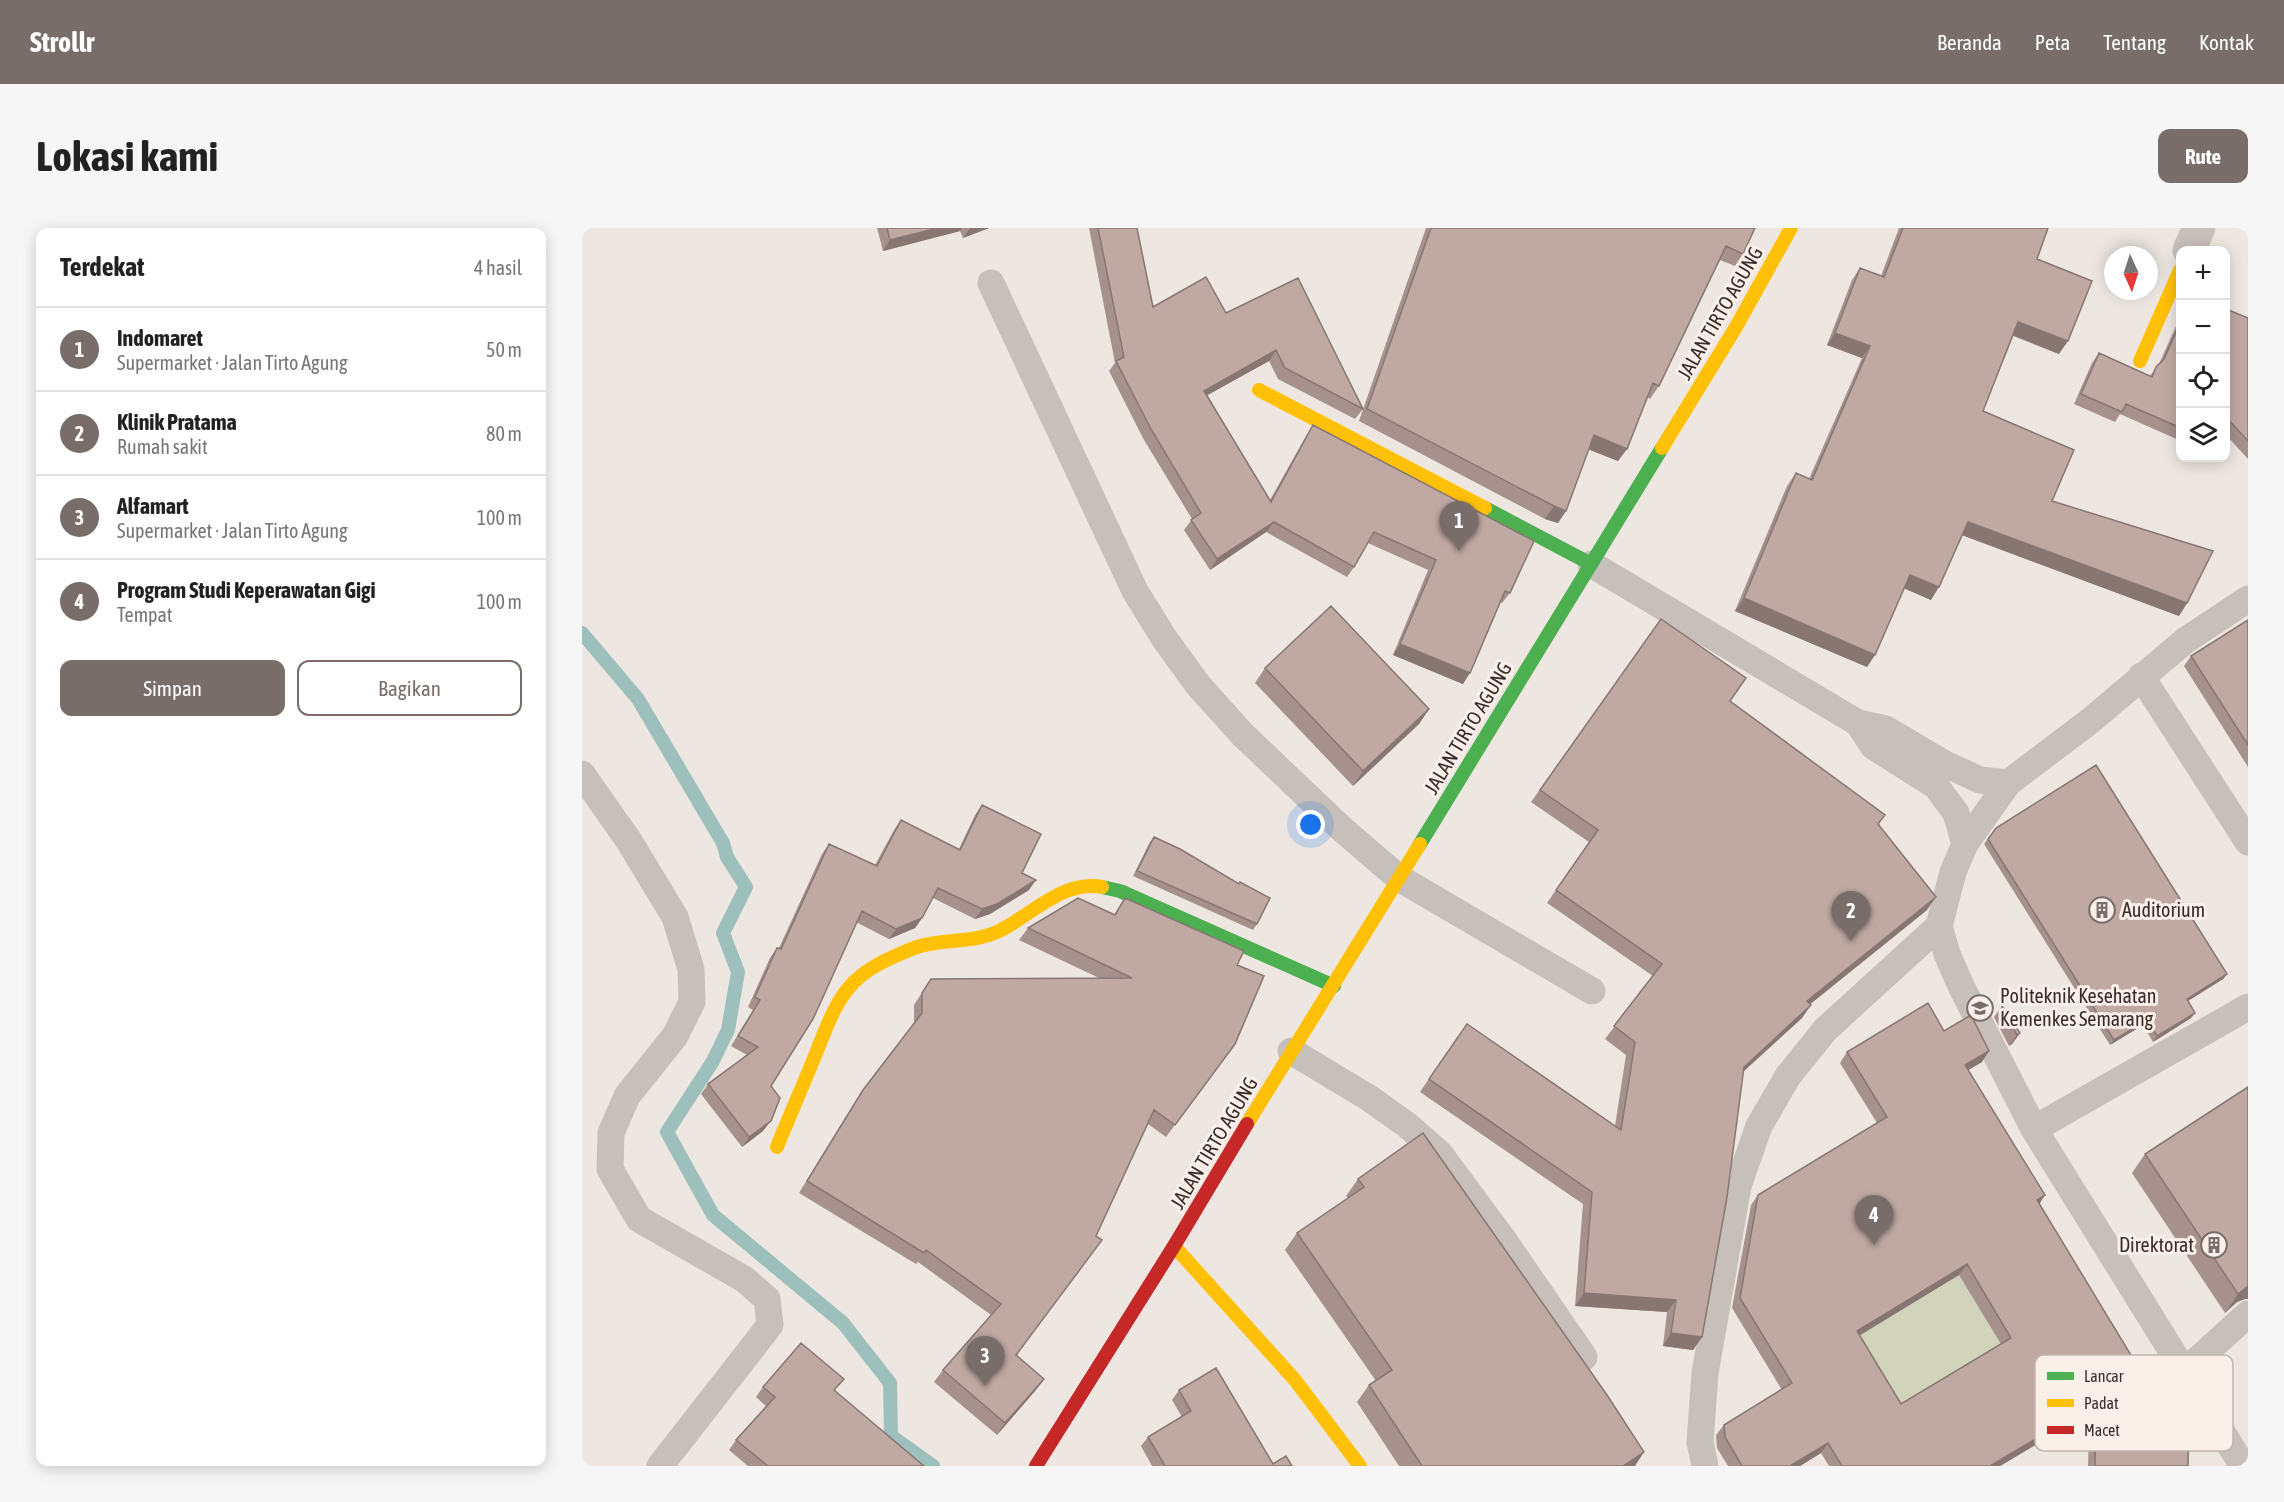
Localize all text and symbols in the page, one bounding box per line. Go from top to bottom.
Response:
text: Strollr [30,26,94,58]
text: Beranda [1937,30,2002,54]
text: Peta [2035,30,2070,54]
text: Tentang [2103,30,2166,54]
text: Kontak [2199,30,2254,54]
button: Rute [2158,129,2248,183]
text: Lokasi kami [36,132,218,180]
street label: JALAN TIRTO AGUNG [1672,242,1767,383]
north arrow [2104,246,2158,300]
map controls [2176,246,2230,462]
button: + [2176,246,2230,300]
text: Terdekat [60,252,144,282]
text: 4 hasil [474,256,522,279]
button: − [2176,300,2230,354]
text: Indomaret [117,325,203,351]
text: 1 [75,338,84,361]
text: 50 m [486,338,522,361]
text: Supermarket · Jalan Tirto Agung [117,351,348,374]
button: locate [2176,354,2230,408]
button: layers [2176,408,2230,462]
text: Klinik Pratama [117,409,237,435]
text: 2 [75,422,84,445]
text: 80 m [486,422,522,445]
text: Rumah sakit [117,435,208,458]
text: Alfamart [117,493,189,519]
pin: 1 [1440,502,1478,551]
text: 3 [75,506,84,529]
text: 100 m [477,506,522,529]
text: Supermarket · Jalan Tirto Agung [117,519,348,542]
text: Program Studi Keperawatan Gigi [117,577,376,603]
text: 4 [75,590,84,613]
text: 100 m [477,590,522,613]
text: Tempat [117,603,173,626]
street label: JALAN TIRTO AGUNG [1419,658,1516,798]
button: Simpan [60,660,285,716]
button: Bagikan [297,660,522,716]
your location [1296,810,1325,839]
pin: 2 [1832,892,1870,941]
building icon: Auditorium [2087,895,2117,925]
place label: Auditorium [2122,898,2205,921]
place label: Politeknik Kesehatan Kemenkes Semarang [2000,984,2157,1030]
school or university icon: Politeknik Kesehatan Kemenkes Semarang [1965,993,1995,1023]
street label: JALAN TIRTO AGUNG [1165,1073,1262,1213]
pin: 4 [1854,1196,1894,1245]
building icon: Direktorat [2199,1230,2229,1260]
place label: Direktorat [2119,1233,2194,1256]
pin: 3 [966,1336,1004,1386]
legend [2035,1355,2233,1451]
text: Lancar [2084,1367,2124,1385]
text: Padat [2084,1394,2119,1412]
text: Macet [2084,1421,2120,1439]

